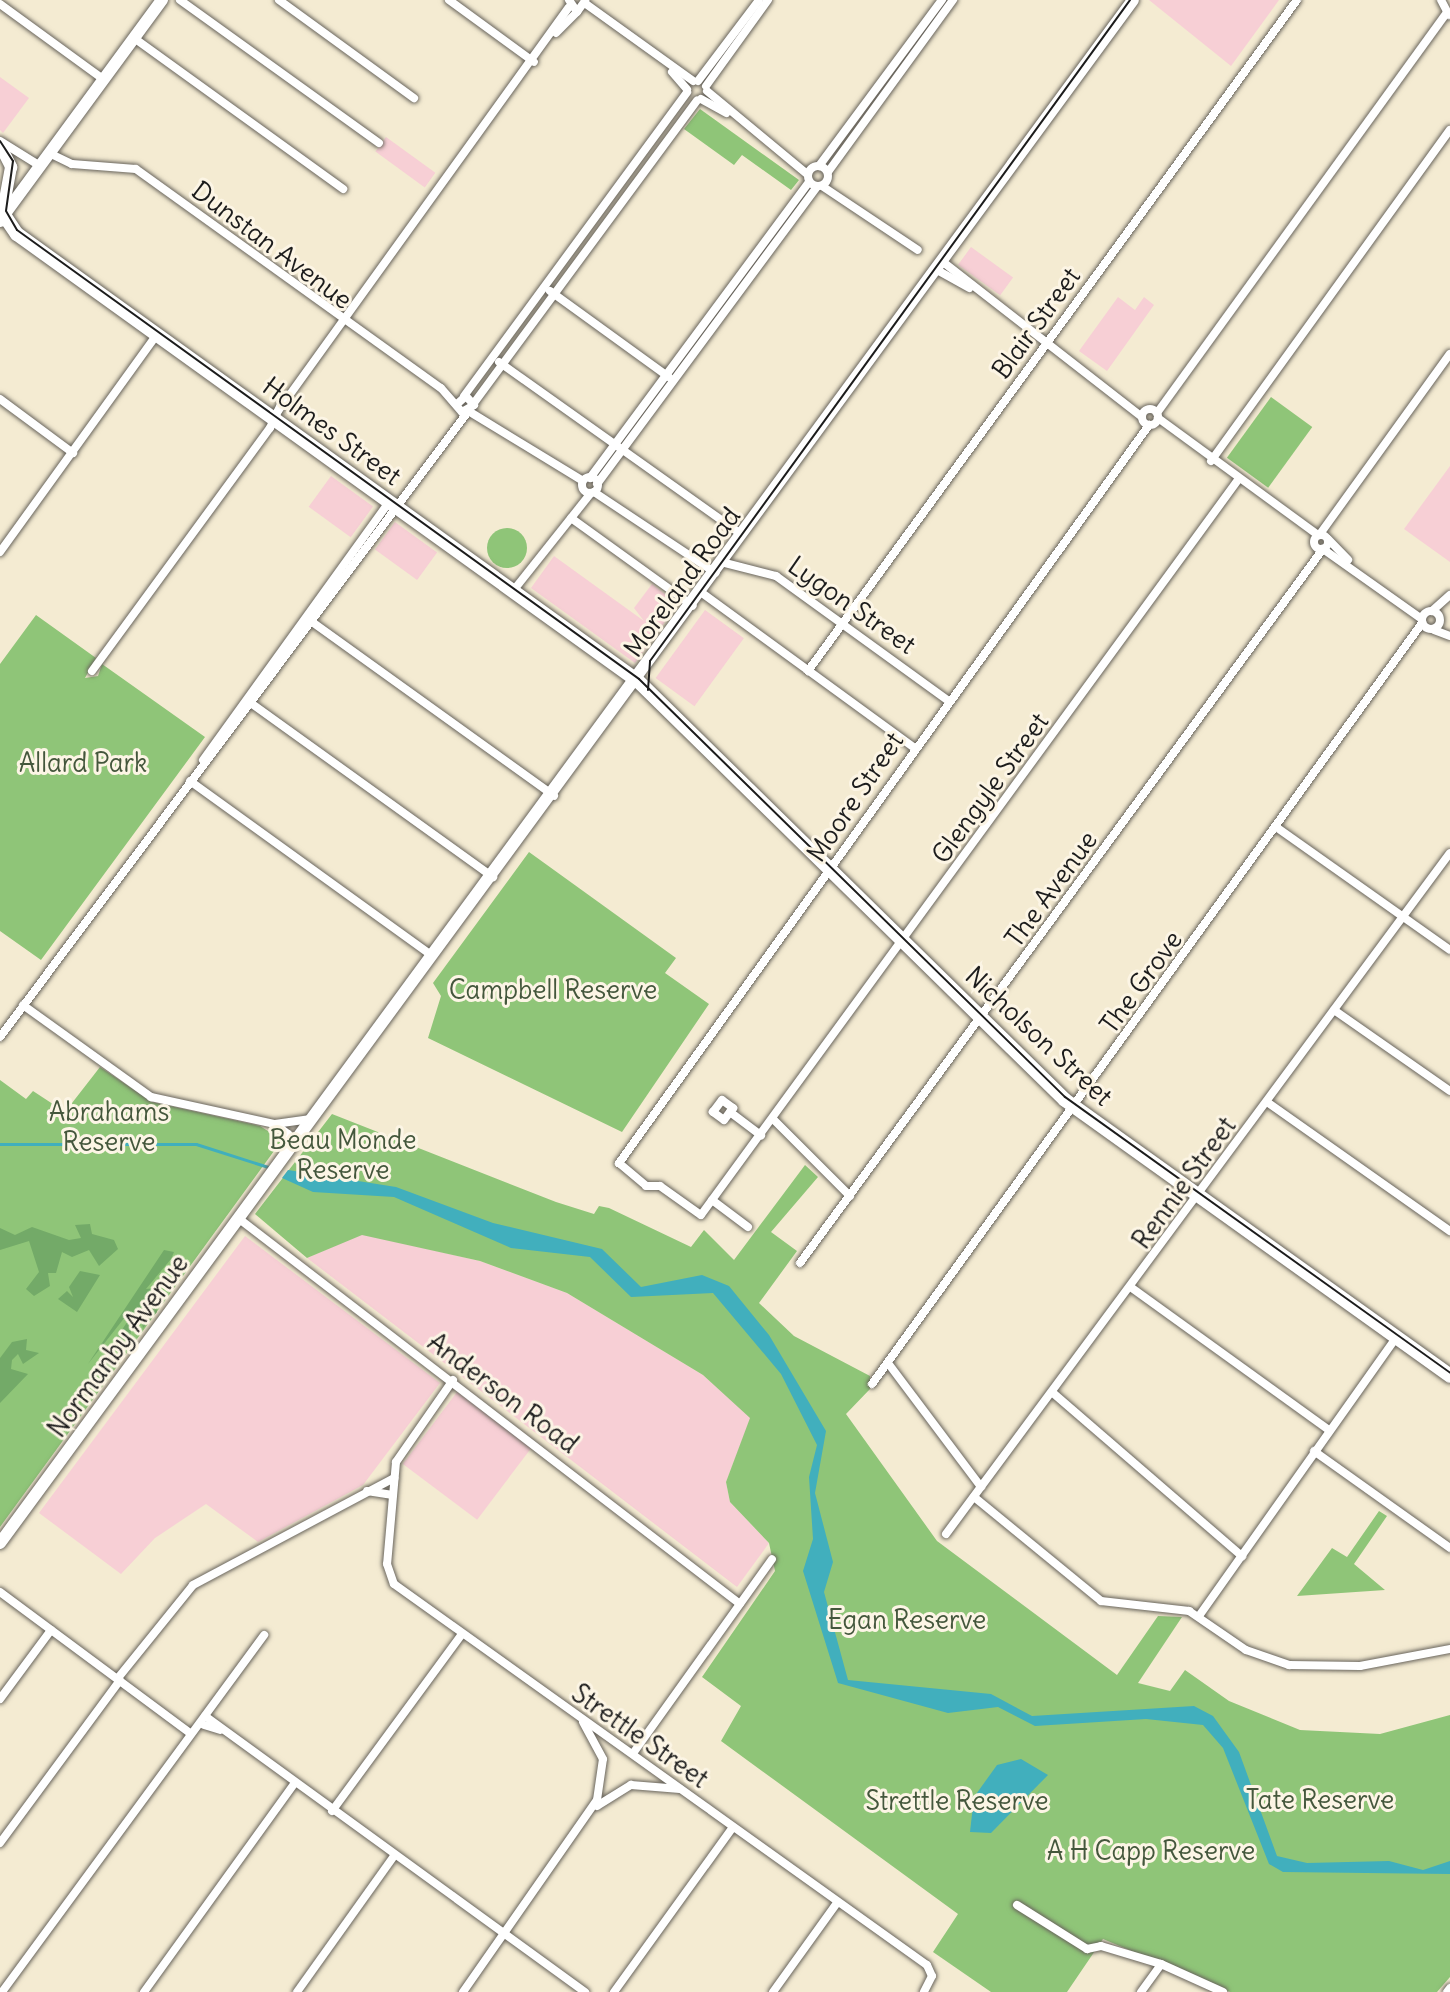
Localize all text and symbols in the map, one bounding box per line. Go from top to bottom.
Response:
street label: Dunstan Avenue [186,175,358,315]
street label: Blair Street [985,261,1087,385]
street label: Holmes Street [257,370,407,492]
street label: Moreland Road [617,501,747,663]
street label: Lygon Street [782,550,922,660]
street label: Glengyle Street [925,707,1055,869]
street label: Moore Street [800,726,910,868]
park label: Allard Park [19,747,147,779]
street label: The Avenue [998,825,1104,953]
street label: The Grove [1093,925,1189,1039]
street label: Nicholson Street [959,960,1119,1112]
park label: Campbell Reserve [449,974,657,1006]
park label: Abrahams Reserve [49,1096,169,1158]
street label: Rennie Street [1126,1111,1242,1255]
park label: Beau Monde Reserve [270,1124,416,1186]
street label: Normanby Avenue [41,1249,195,1443]
street label: Anderson Road [422,1326,584,1460]
park label: Egan Reserve [828,1604,986,1636]
street label: Strettle Street [566,1677,714,1795]
park label: Tate Reserve [1246,1784,1394,1816]
park label: Strettle Reserve [865,1785,1049,1817]
park label: A H Capp Reserve [1047,1835,1255,1867]

